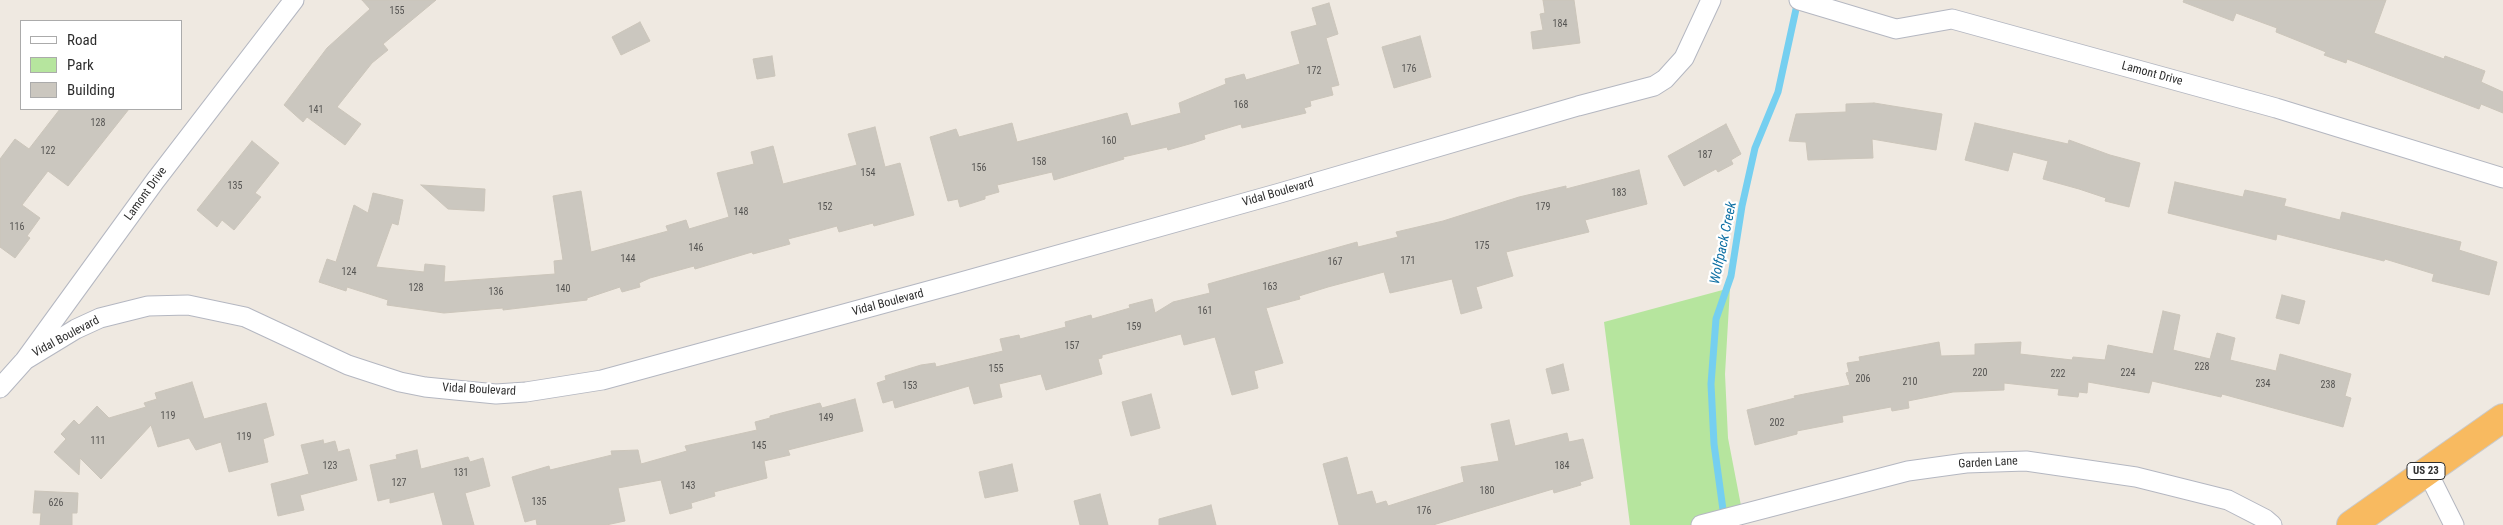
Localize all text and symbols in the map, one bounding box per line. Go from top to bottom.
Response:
house number: 155 [390,5,404,17]
house number: 184 [1553,18,1567,30]
legend [20,20,182,110]
text: Road [67,31,97,49]
text: Park [67,56,94,74]
street label: Lamont Drive [2120,59,2184,89]
house number: 176 [1402,63,1416,75]
house number: 172 [1307,65,1321,77]
text: Building [67,81,115,99]
house number: 168 [1234,99,1248,111]
house number: 141 [309,104,323,116]
house number: 128 [91,117,105,129]
house number: 160 [1102,135,1116,147]
house number: 122 [41,145,55,157]
house number: 187 [1698,149,1712,161]
house number: 158 [1032,156,1046,168]
house number: 156 [972,162,986,174]
street label: Lamont Drive [122,164,170,224]
house number: 154 [861,167,875,179]
street label: Vidal Boulevard [1241,176,1315,210]
house number: 135 [228,180,242,192]
house number: 183 [1612,187,1626,199]
water label: Wolfpack Creek [1707,200,1741,286]
house number: 152 [818,201,832,213]
house number: 179 [1536,201,1550,213]
house number: 148 [734,206,748,218]
house number: 116 [10,221,24,233]
house number: 175 [1475,240,1489,252]
house number: 146 [689,242,703,254]
house number: 144 [621,253,635,265]
house number: 171 [1401,255,1415,267]
house number: 167 [1328,256,1342,268]
house number: 124 [342,266,356,278]
house number: 163 [1263,281,1277,293]
house number: 128 [409,282,423,294]
house number: 140 [556,283,570,295]
house number: 136 [489,286,503,298]
street label: Vidal Boulevard [851,287,925,319]
house number: 161 [1198,305,1212,317]
street label: Vidal Boulevard [30,313,102,361]
house number: 159 [1127,321,1141,333]
house number: 157 [1065,340,1079,352]
house number: 228 [2195,361,2209,373]
house number: 155 [989,363,1003,375]
house number: 220 [1973,367,1987,379]
house number: 224 [2121,367,2135,379]
house number: 222 [2051,368,2065,380]
house number: 206 [1856,373,1870,385]
house number: 210 [1903,376,1917,388]
house number: 234 [2256,378,2270,390]
house number: 238 [2321,379,2335,391]
house number: 153 [903,380,917,392]
street label: Vidal Boulevard [442,381,516,399]
house number: 119 [161,410,175,422]
house number: 149 [819,412,833,424]
house number: 202 [1770,417,1784,429]
house number: 119 [237,431,251,443]
house number: 111 [91,435,105,447]
house number: 145 [752,440,766,452]
street label: Garden Lane [1958,454,2018,472]
house number: 123 [323,460,337,472]
house number: 184 [1555,460,1569,472]
road number: US 23 [2407,462,2445,480]
house number: 131 [454,467,468,479]
house number: 127 [392,477,406,489]
house number: 143 [681,480,695,492]
house number: 180 [1480,485,1494,497]
house number: 135 [532,496,546,508]
house number: 626 [49,497,63,509]
house number: 176 [1417,505,1431,517]

